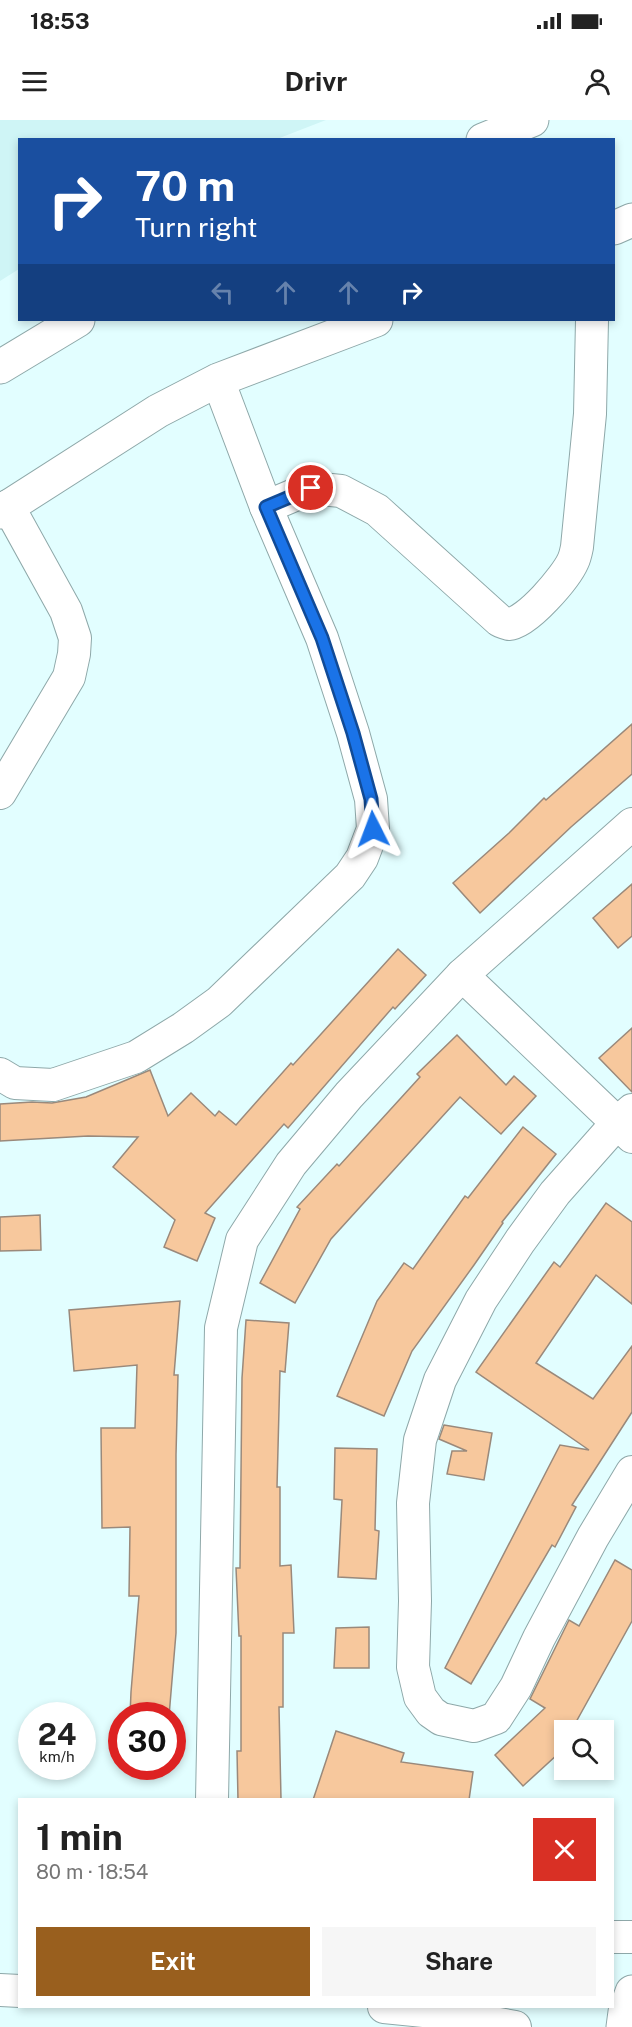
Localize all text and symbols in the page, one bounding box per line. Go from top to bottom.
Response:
text: 18:53 [30,8,90,34]
icon: menu [18,65,51,98]
text: Drivr [285,65,347,97]
icon: person [581,65,614,98]
text: 70 m [135,161,235,210]
icon: right [36,162,114,240]
text: Turn right [135,211,258,243]
icon: left [206,276,239,309]
icon: ahead [269,276,302,309]
icon: ahead [332,276,365,309]
icon: right [395,276,428,309]
pin [285,462,336,513]
icon: arrive [294,471,327,504]
position arrow [341,797,405,861]
speed limit sign: 30 [108,1702,186,1780]
text: 24 [38,1716,76,1752]
map controls [554,1720,614,1780]
button: search [554,1720,614,1780]
text: km/h [39,1748,75,1765]
text: 1 min [36,1816,123,1858]
button: close [533,1818,596,1881]
text: 80 m · 18:54 [36,1860,148,1884]
button: Exit [36,1927,310,1996]
button: Share [322,1927,596,1996]

